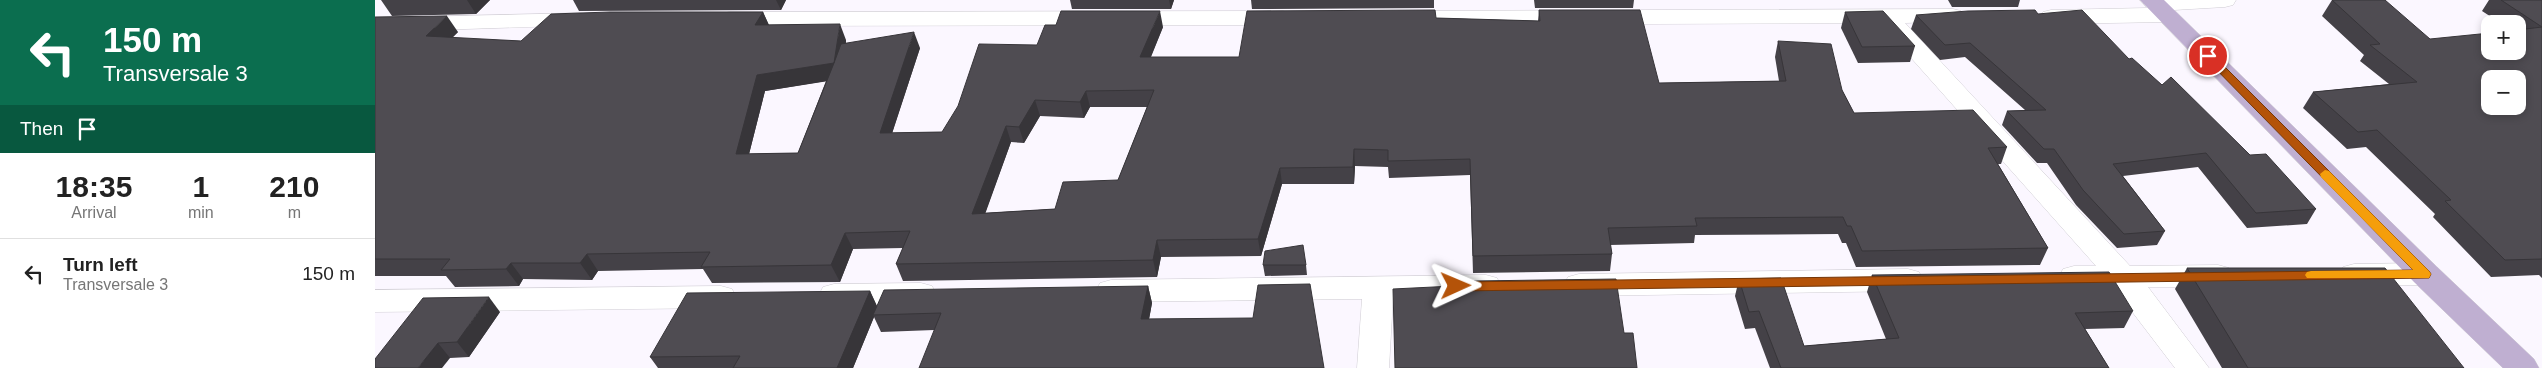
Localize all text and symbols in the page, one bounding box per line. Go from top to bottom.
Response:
map controls [2481,15,2526,115]
button: + [2481,15,2526,60]
icon: left [20,20,85,85]
text: 150 m [103,20,202,59]
pin [2187,35,2229,77]
icon: arrive [2194,42,2222,70]
text: Transversale 3 [103,61,248,86]
button: − [2481,70,2526,115]
icon: arrive [73,115,101,143]
text: Then [20,118,63,139]
text: 18:35 [56,170,132,203]
text: 1 [192,170,209,203]
text: 210 [269,170,319,203]
text: Arrival [71,204,117,221]
text: min [188,204,214,221]
text: m [288,204,301,221]
text: Turn left [63,254,138,275]
position arrow [1429,259,1481,311]
icon: left [20,260,48,288]
text: 150 m [302,263,355,284]
text: Transversale 3 [63,276,168,293]

